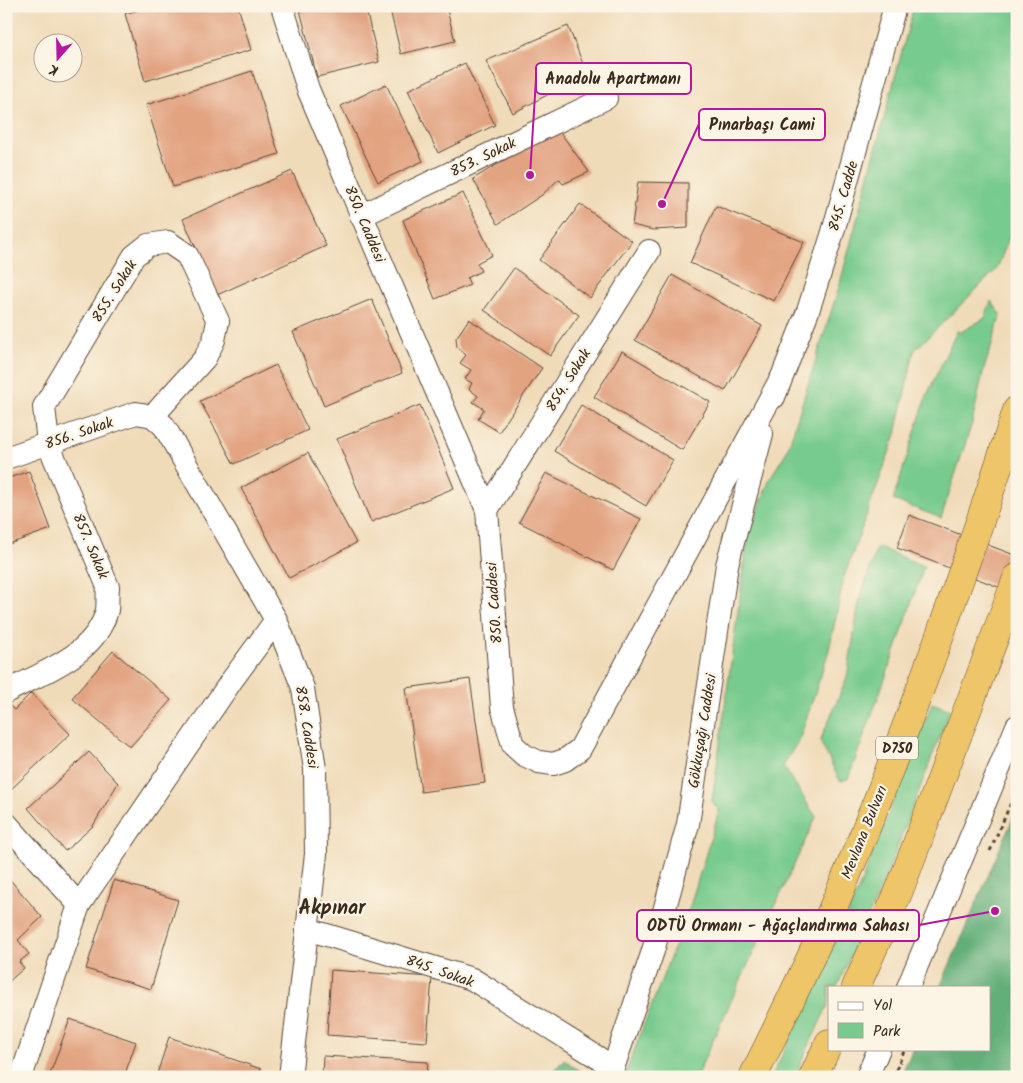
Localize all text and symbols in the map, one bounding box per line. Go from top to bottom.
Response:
north arrow [32,32,82,82]
text: K [46,57,62,81]
callout: Anadolu Apartmanı [536,63,691,94]
text: Anadolu Apartmanı [545,67,681,92]
callout: Pınarbaşı Cami [699,109,825,140]
text: Pınarbaşı Cami [709,113,816,138]
street label: 853. Sokak [446,131,522,184]
street label: 845. Cadde [822,158,866,235]
street label: 850. Caddesi [337,182,392,268]
street label: 855. Sokak [86,254,144,328]
street label: 854. Sokak [540,343,598,417]
street label: 856. Sokak [42,411,118,457]
street label: 857. Sokak [65,510,115,584]
street label: 850. Caddesi [480,560,510,645]
street label: Gökkuşağı Caddesi [682,671,724,790]
street label: 858. Caddesi [288,684,325,772]
road number: D750 [876,736,918,760]
street label: Mevlana Bulvarı [835,782,895,883]
district label: Akpınar [299,893,366,925]
callout: ODTÜ Ormanı - Ağaçlandırma Sahası [637,910,919,941]
text: ODTÜ Ormanı - Ağaçlandırma Sahası [647,914,909,939]
street label: 845. Sokak [402,949,478,995]
legend [828,986,990,1050]
text: Yol [873,994,892,1018]
text: Park [873,1020,901,1044]

